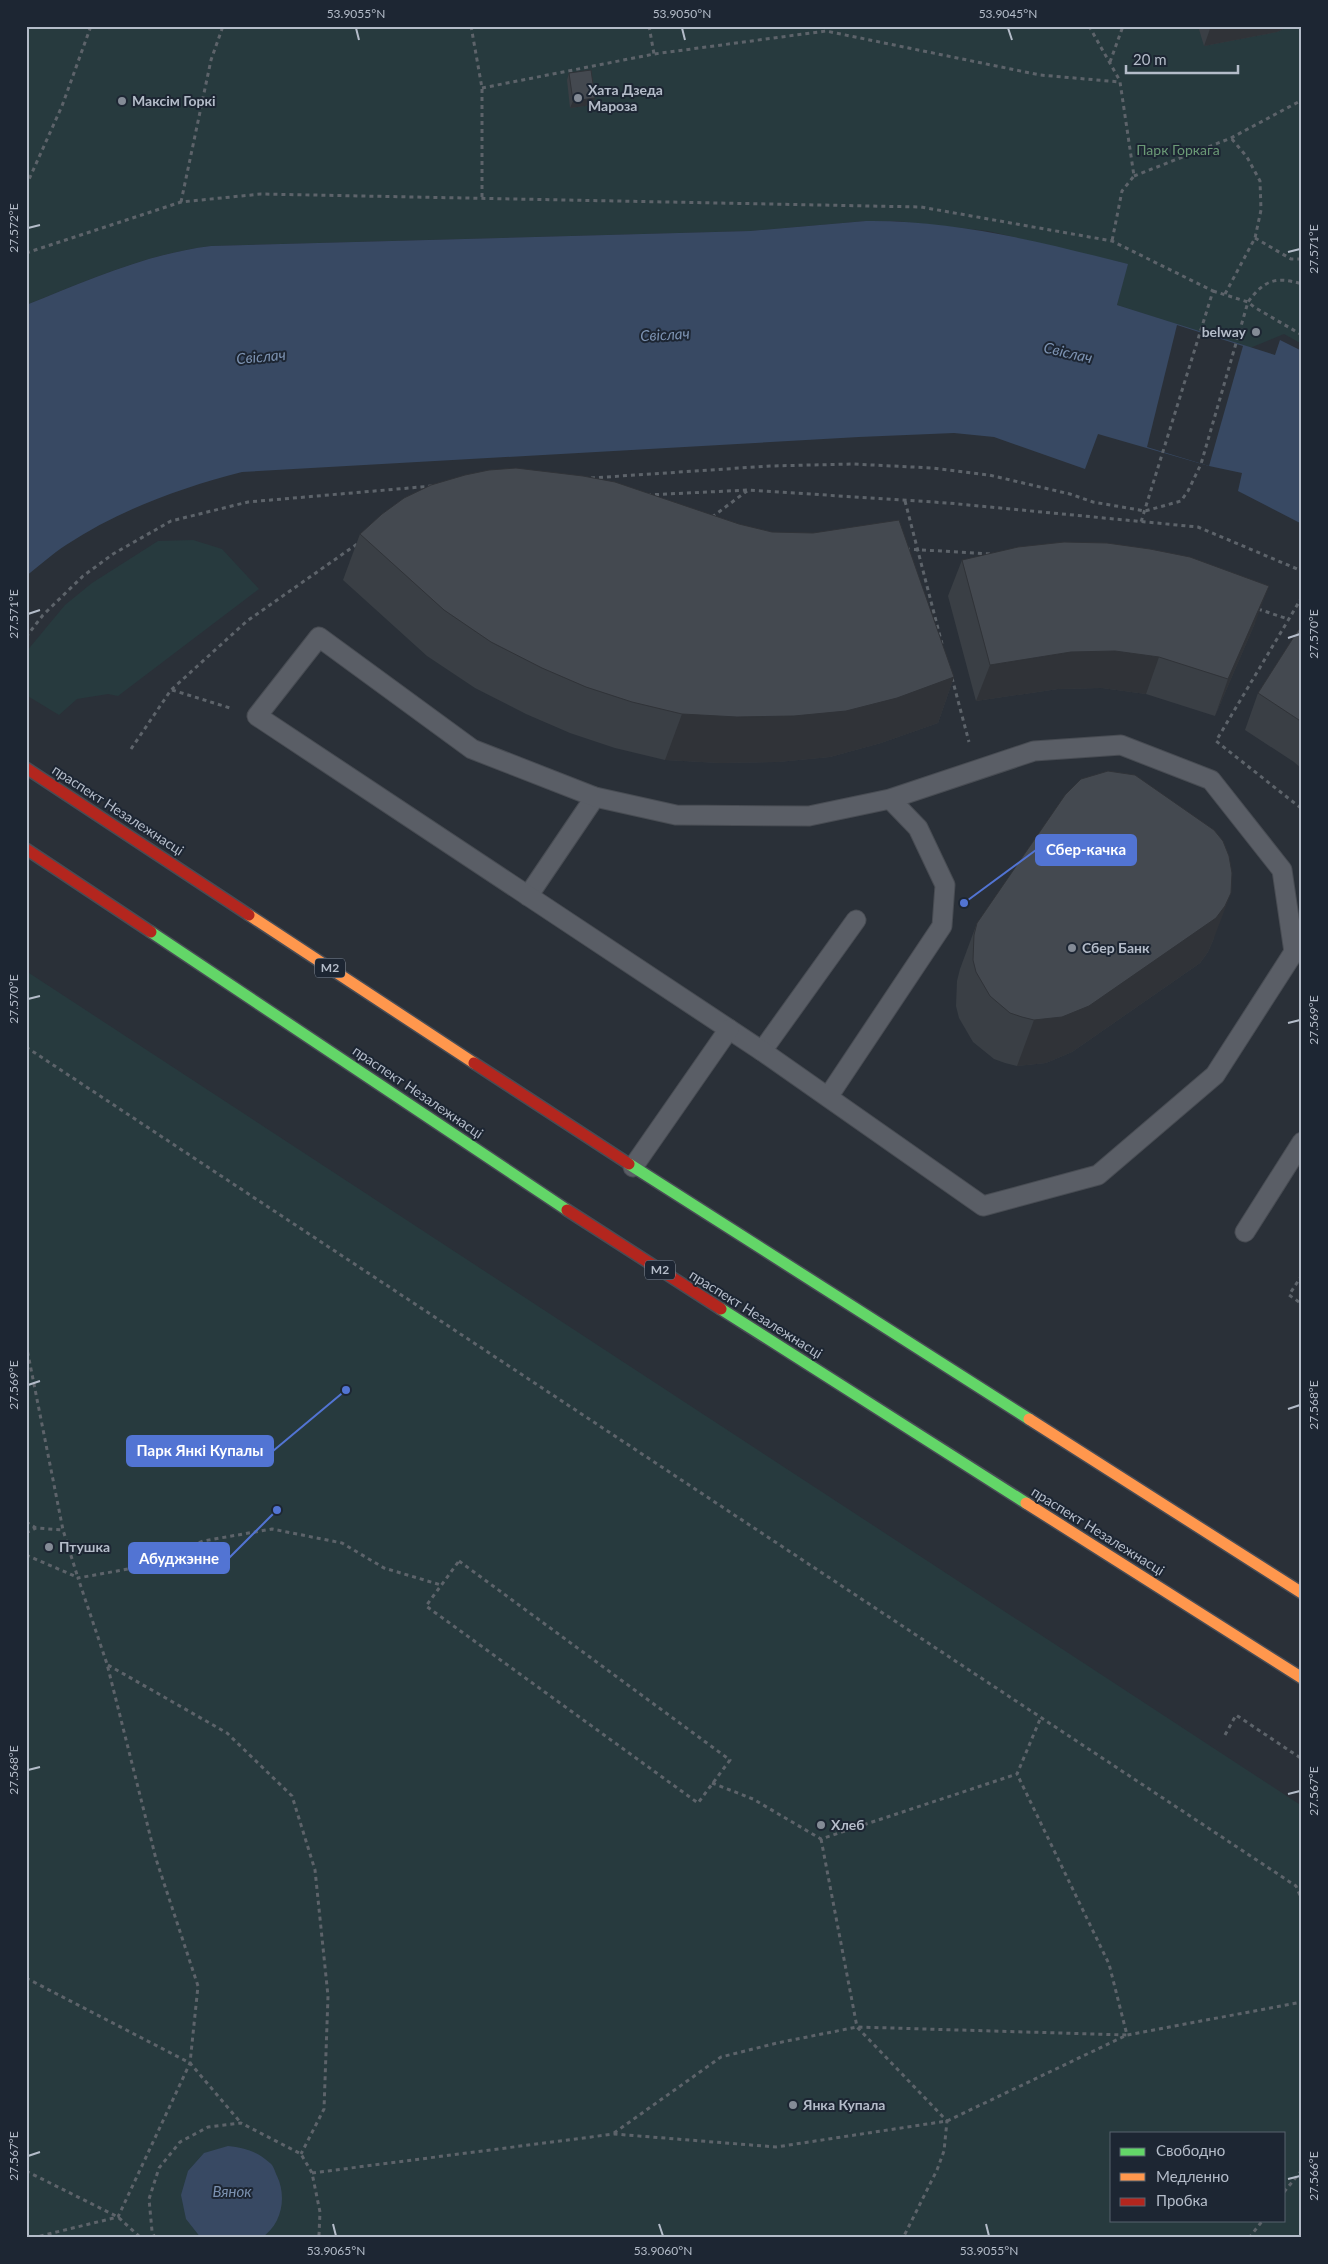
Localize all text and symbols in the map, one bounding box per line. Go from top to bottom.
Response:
text: 53.9055°N [327,6,385,21]
text: 53.9050°N [653,6,711,21]
text: 53.9045°N [979,6,1037,21]
scale bar [1126,42,1238,74]
text: 20 m [1133,50,1167,68]
place label: Хата Дзеда Мароза [588,81,663,114]
place label: Максім Горкі [132,92,216,109]
marker: Хата Дзеда Мароза [572,92,584,104]
marker: Максім Горкі [116,95,128,107]
park label: Парк Горкага [1136,141,1220,158]
text: 27.572°E [6,203,21,253]
text: 27.571°E [1306,224,1321,274]
place label: belway [1202,323,1247,340]
water label: Свіслач [640,324,690,344]
marker: belway [1250,326,1262,338]
water label: Свіслач [1042,338,1094,366]
water label: Свіслач [236,345,286,367]
text: 27.571°E [6,589,21,639]
text: 27.570°E [1306,609,1321,659]
street label: праспект Незалежнасці [49,761,187,859]
callout: Сбер-качка [1036,835,1136,865]
text: Сбер-качка [1046,840,1126,858]
place label: Сбер Банк [1082,939,1150,956]
marker: Сбер Банк [1066,942,1078,954]
road number: М2 [315,958,345,978]
text: 27.570°E [6,974,21,1024]
text: 27.569°E [1306,995,1321,1045]
street label: праспект Незалежнасці [350,1042,487,1142]
road number: М2 [645,1260,675,1280]
street label: праспект Незалежнасці [687,1266,826,1361]
text: 27.569°E [6,1360,21,1410]
text: 27.568°E [1306,1380,1321,1430]
callout: Парк Янкі Купалы [127,1436,273,1466]
text: Парк Янкі Купалы [137,1441,263,1459]
street label: праспект Незалежнасці [1029,1483,1168,1578]
place label: Птушка [59,1538,110,1555]
marker: Птушка [43,1541,55,1553]
callout: Абуджэнне [129,1543,229,1573]
text: Абуджэнне [138,1549,219,1567]
text: 27.568°E [6,1745,21,1795]
text: 27.567°E [1306,1766,1321,1816]
place label: Хлеб [831,1816,865,1833]
marker: Хлеб [815,1819,827,1831]
place label: Янка Купала [802,2096,885,2113]
marker: Янка Купала [787,2099,799,2111]
text: 27.567°E [6,2131,21,2181]
legend [1110,2132,1286,2222]
text: Свободно [1156,2141,1225,2159]
text: 27.566°E [1306,2151,1321,2201]
text: Медленно [1156,2167,1229,2185]
water label: Вянок [212,2182,252,2200]
text: Пробка [1156,2191,1208,2209]
text: 53.9065°N [307,2243,365,2258]
text: 53.9060°N [634,2243,692,2258]
text: 53.9055°N [960,2243,1018,2258]

